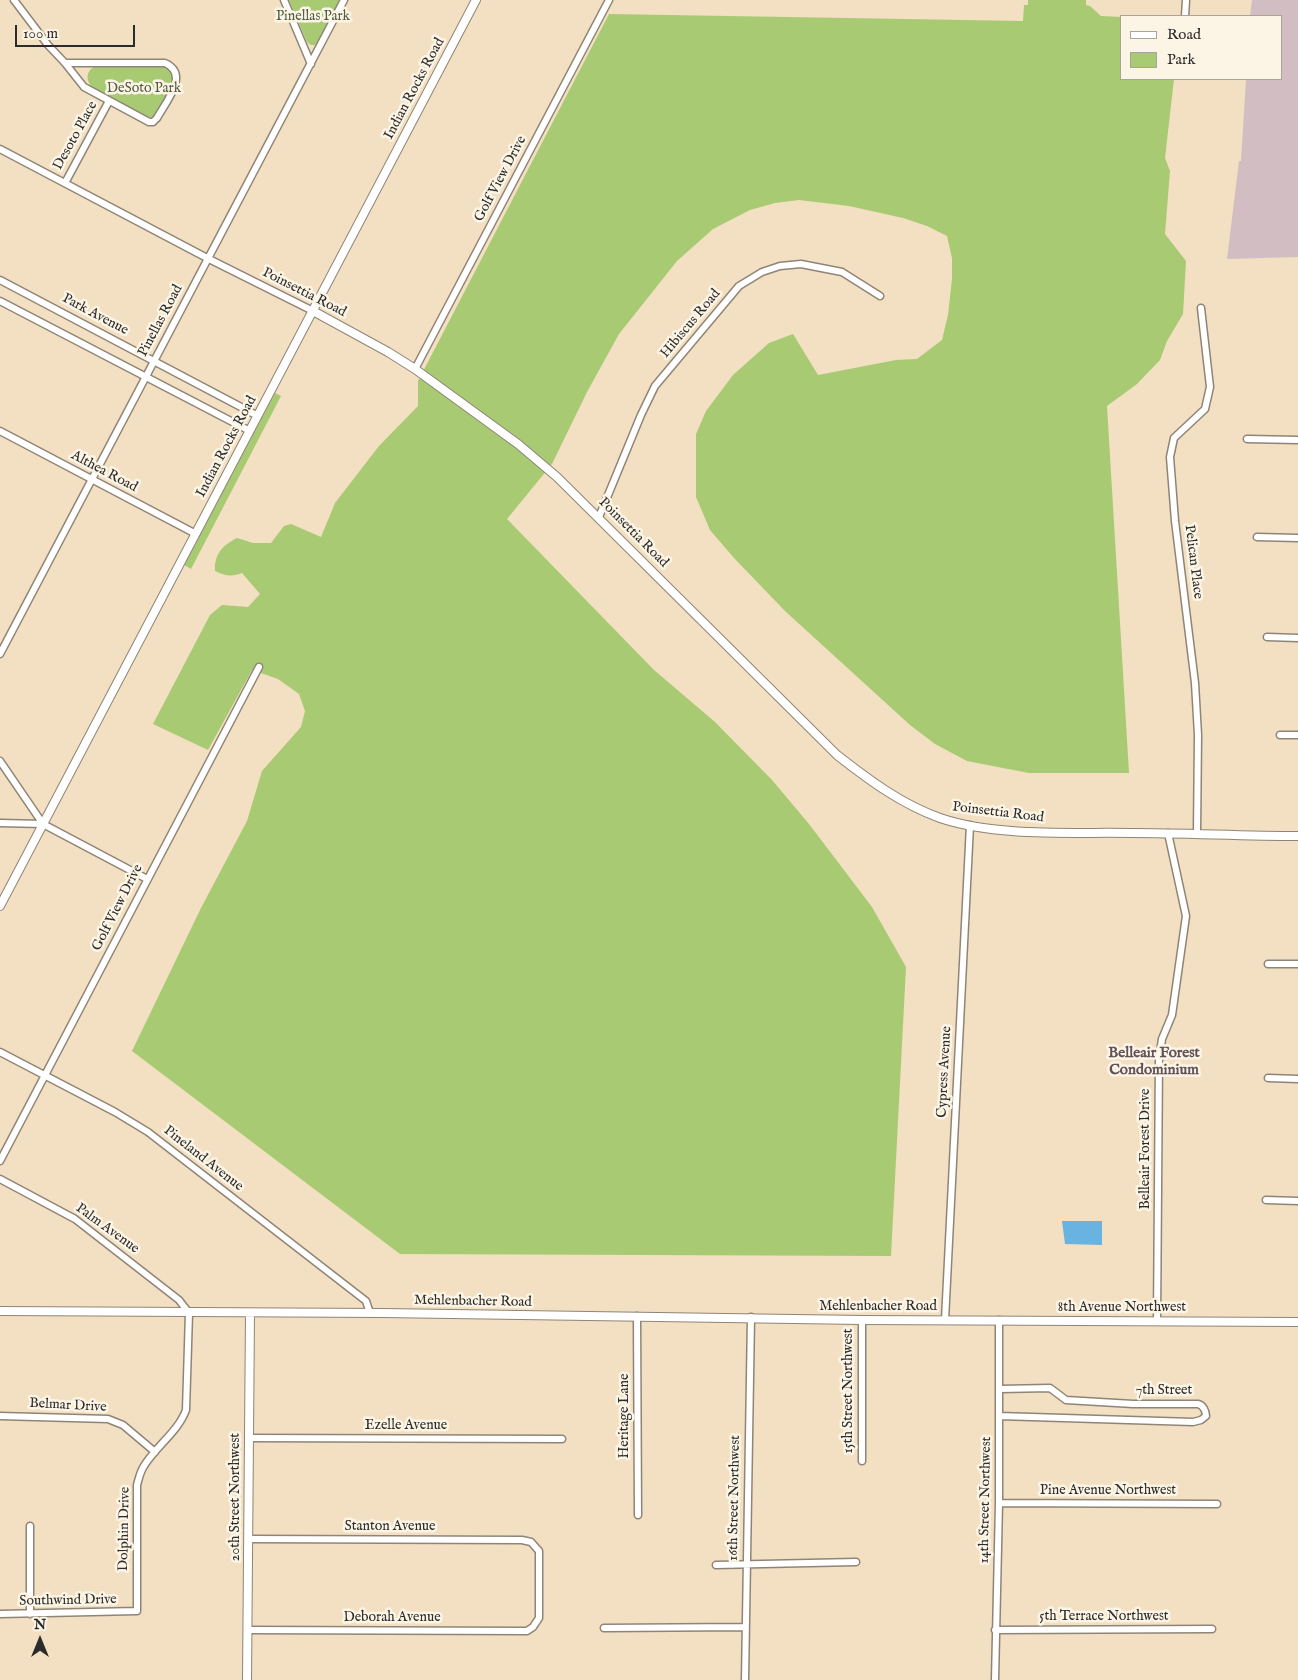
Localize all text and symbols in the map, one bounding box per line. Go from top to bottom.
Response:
park label: Pinellas Park [276,9,350,25]
scale bar [18,15,138,47]
legend [1120,15,1283,80]
text: 100 m [23,24,58,43]
text: Road [1167,25,1201,44]
street label: Indian Rocks Road [381,35,449,143]
text: Park [1167,50,1196,69]
park label: DeSoto Park [107,81,181,97]
street label: Desoto Place [50,99,102,173]
street label: Golf View Drive [471,133,531,225]
street label: Poinsettia Road [259,265,349,321]
street label: Pinellas Road [135,282,187,360]
street label: Hibiscus Road [657,286,725,362]
street label: Park Avenue [59,291,131,339]
street label: Indian Rocks Road [193,393,261,501]
street label: Althea Road [68,448,140,496]
street label: Poinsettia Road [595,495,671,571]
street label: Pelican Place [1180,524,1206,600]
street label: Poinsettia Road [951,799,1045,827]
street label: Golf View Drive [89,862,147,954]
street label: Cypress Avenue [934,1026,956,1118]
district label: Belleair Forest Condominium [1108,1045,1200,1080]
street label: Belleair Forest Drive [1138,1089,1154,1209]
street label: Pineland Avenue [160,1123,246,1195]
street label: Palm Avenue [72,1200,142,1258]
street label: Mehlenbacher Road [414,1293,532,1311]
street label: Mehlenbacher Road [819,1299,937,1315]
street label: 8th Avenue Northwest [1058,1300,1186,1316]
street label: 15th Street Northwest [841,1328,857,1454]
street label: Heritage Lane [617,1374,633,1458]
street label: 7th Street [1136,1383,1192,1399]
street label: Belmar Drive [29,1396,107,1416]
street label: Ezelle Avenue [365,1418,447,1434]
street label: 20th Street Northwest [228,1433,244,1561]
street label: 16th Street Northwest [726,1435,744,1561]
street label: 14th Street Northwest [976,1436,996,1564]
street label: Pine Avenue Northwest [1040,1483,1176,1499]
street label: Dolphin Drive [116,1487,134,1571]
street label: Stanton Avenue [344,1519,436,1535]
street label: Southwind Drive [19,1592,117,1610]
street label: 5th Terrace Northwest [1039,1609,1169,1625]
street label: Deborah Avenue [343,1610,441,1626]
north arrow [15,1615,65,1665]
text: N [34,1616,46,1634]

